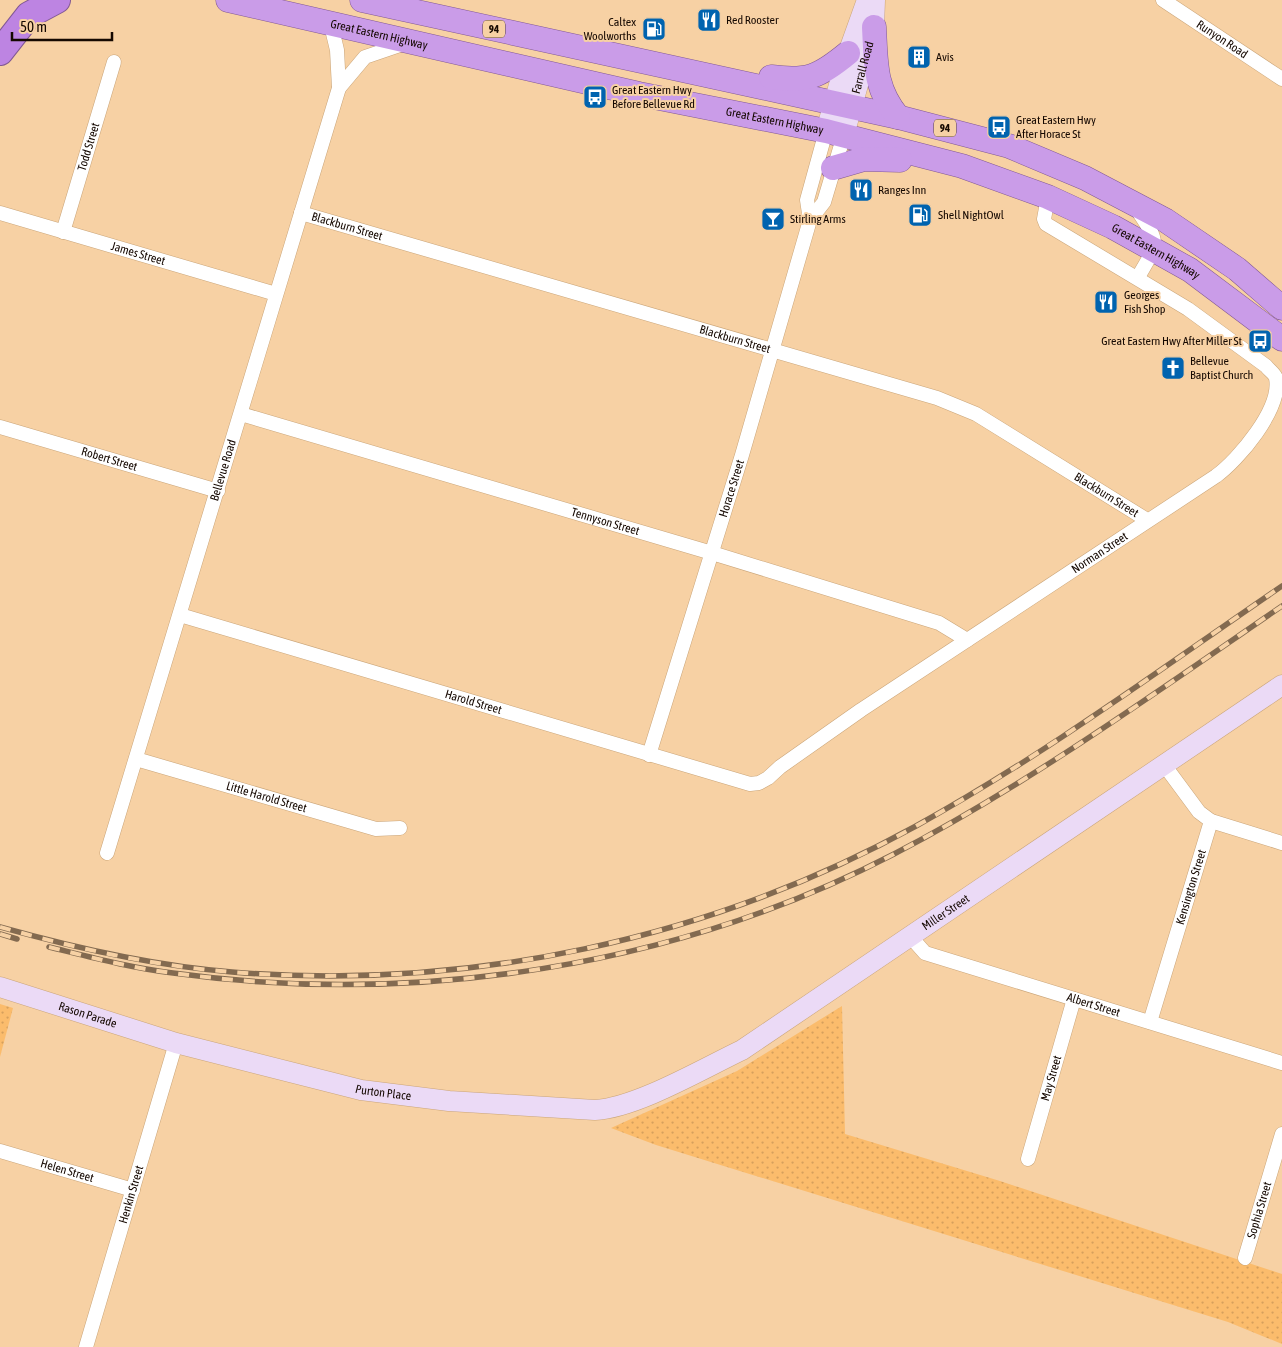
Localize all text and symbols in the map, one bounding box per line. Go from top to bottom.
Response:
restaurant icon: Red Rooster [696,7,722,33]
scale bar [12,10,112,42]
place label: Red Rooster [726,13,779,27]
place label: Caltex Woolworths [584,15,636,43]
fuel station icon: Caltex Woolworths [641,16,667,42]
street label: Great Eastern Highway [329,17,429,52]
street label: Runyon Road [1194,17,1250,61]
text: 50 m [20,18,47,35]
road number: 94 [483,20,505,38]
street label: Farrall Road [849,40,877,95]
building icon: Avis [906,44,932,70]
place label: Avis [936,50,954,64]
place label: Great Eastern Hwy Before Bellevue Rd [612,83,695,111]
bus stop icon: Great Eastern Hwy Before Bellevue Rd [582,84,608,110]
street label: Great Eastern Highway [725,104,825,137]
place label: Great Eastern Hwy After Horace St [1016,113,1096,141]
bus stop icon: Great Eastern Hwy After Horace St [986,114,1012,140]
street label: Todd Street [75,120,103,173]
road number: 94 [934,120,956,136]
restaurant icon: Ranges Inn [848,177,874,203]
place label: Ranges Inn [878,183,926,197]
fuel station icon: Shell NightOwl [907,202,933,228]
bar icon: Stirling Arms [760,206,786,232]
place label: Shell NightOwl [938,208,1005,222]
street label: Blackburn Street [310,209,385,243]
place label: Stirling Arms [790,212,846,226]
street label: Great Eastern Highway [1109,221,1203,282]
street label: James Street [109,239,167,268]
place label: Georges Fish Shop [1124,288,1166,316]
restaurant icon: Georges Fish Shop [1093,289,1119,315]
street label: Blackburn Street [698,322,773,356]
bus stop icon: Great Eastern Hwy After Miller St [1247,328,1273,354]
place label: Great Eastern Hwy After Miller St [1101,334,1243,348]
place label: Bellevue Baptist Church [1190,354,1253,382]
church icon: Bellevue Baptist Church [1160,355,1186,381]
street label: Bellevue Road [207,438,239,503]
street label: Robert Street [80,444,140,474]
street label: Horace Street [716,458,747,519]
street label: Blackburn Street [1072,470,1142,520]
street label: Tennyson Street [570,505,642,538]
street label: Norman Street [1069,529,1131,576]
street label: Harold Street [443,687,504,717]
street label: Little Harold Street [225,779,309,816]
street label: Kensington Street [1173,847,1209,926]
street label: Miller Street [919,891,972,933]
street label: Albert Street [1065,990,1122,1020]
street label: Rason Parade [57,999,119,1031]
street label: May Street [1038,1053,1065,1103]
street label: Purton Place [354,1082,412,1103]
street label: Helen Street [39,1156,96,1185]
street label: Henkin Street [116,1163,146,1225]
street label: Sophia Street [1244,1179,1275,1240]

